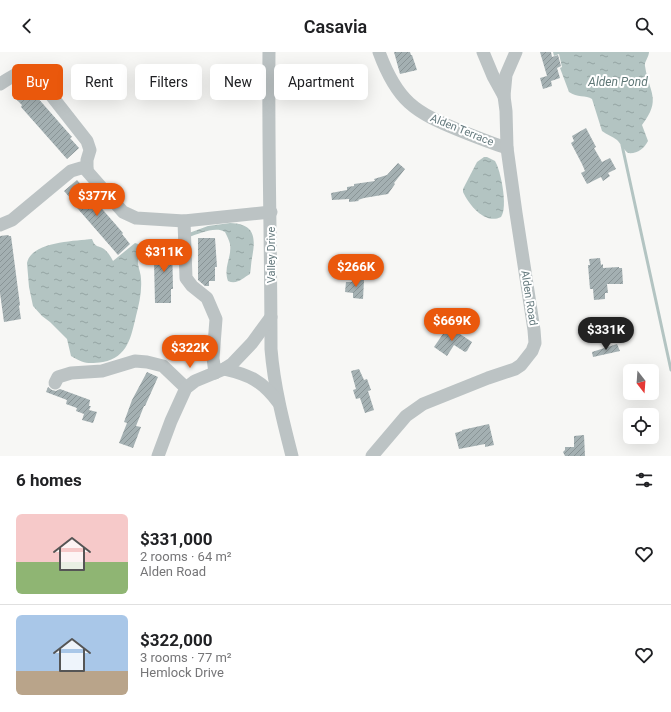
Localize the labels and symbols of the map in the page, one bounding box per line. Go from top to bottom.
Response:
water label: Alden Pond [587,75,648,89]
street label: Alden Terrace [428,111,496,149]
pin: $377K [69,183,125,217]
street label: Valley Drive [265,227,278,283]
pin: $311K [136,239,192,273]
pin: $266K [328,254,384,288]
street label: Alden Road [518,269,540,327]
pin: $669K [424,308,480,342]
pin: $331K [578,317,634,351]
pin: $322K [162,335,218,369]
north arrow [623,364,659,400]

